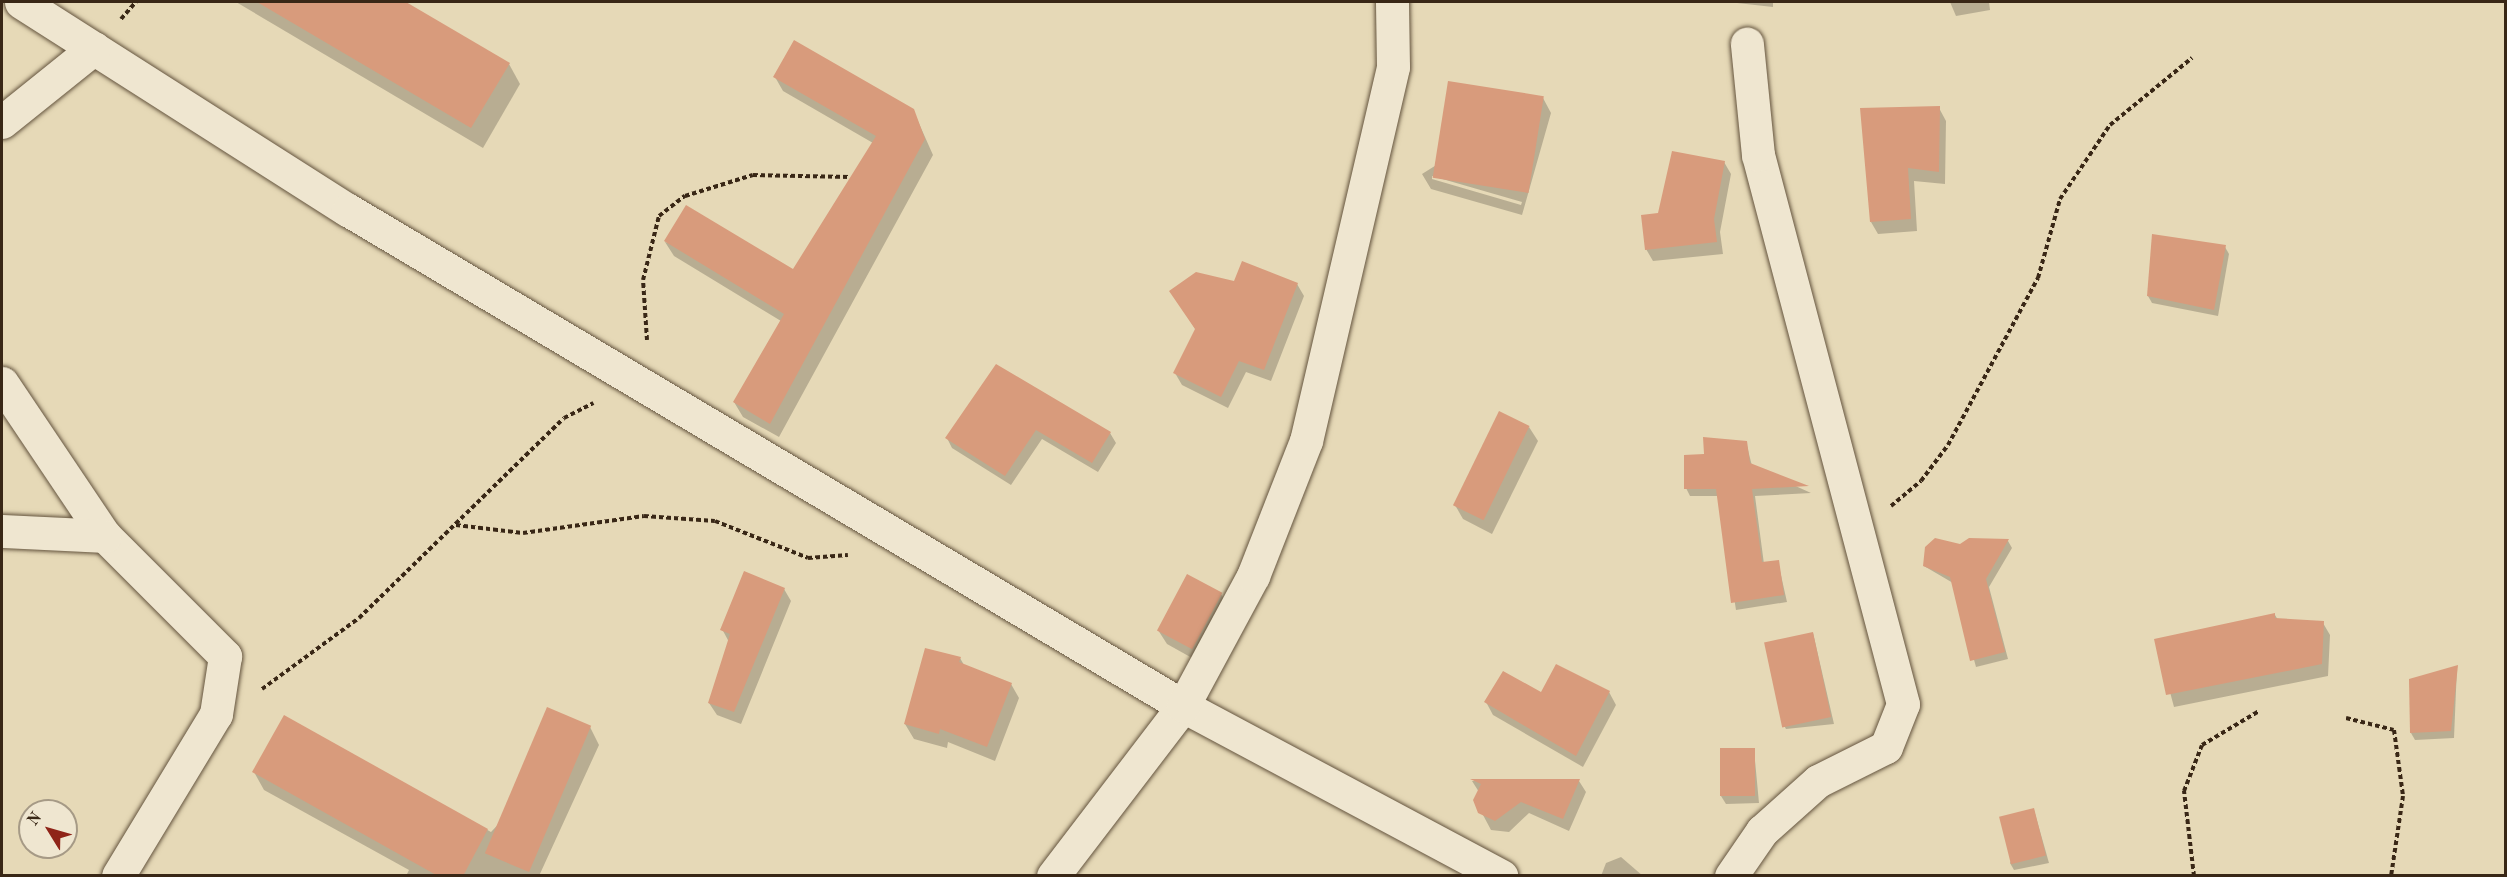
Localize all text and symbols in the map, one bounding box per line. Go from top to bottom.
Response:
north arrow [18,799,78,859]
text: N [25,810,45,829]

